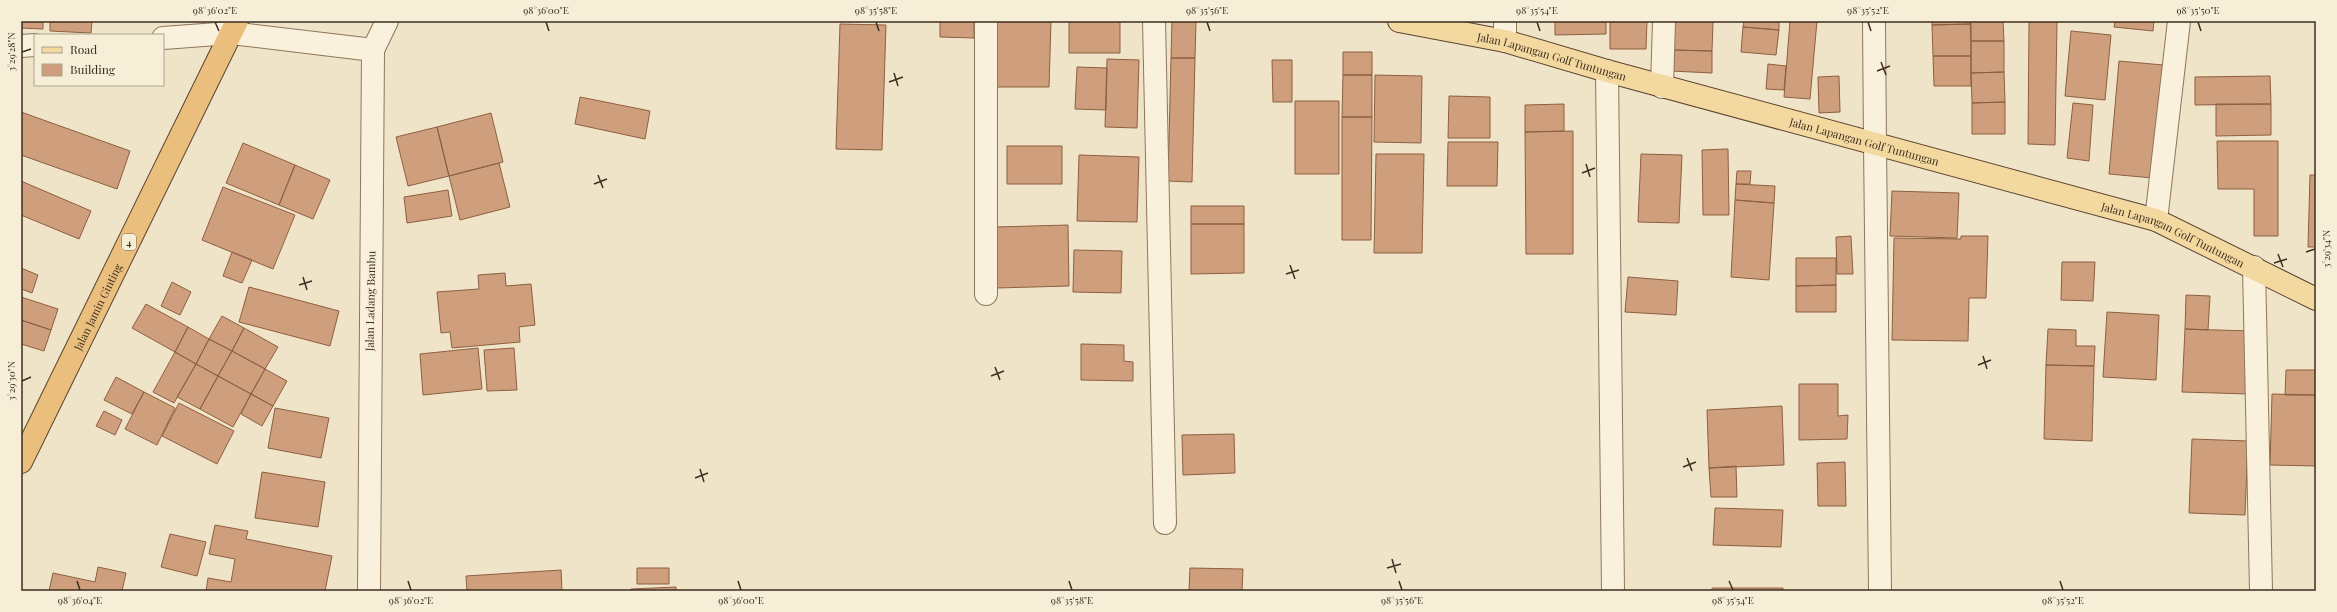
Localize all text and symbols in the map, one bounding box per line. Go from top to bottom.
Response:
text: 98°36'02"E [193,3,237,17]
text: 98°36'00"E [523,3,569,17]
text: 98°35'58"E [855,3,897,17]
text: 98°35'56"E [1186,3,1228,17]
text: 98°35'54"E [1516,3,1558,17]
text: 98°35'52"E [1847,3,1889,17]
text: 98°35'50"E [2177,3,2219,17]
street label: Jalan Lapangan Golf Tuntungan [1475,28,1629,84]
text: 3°29'28"N [4,33,18,72]
legend [34,34,164,86]
text: Road [70,41,97,57]
text: Building [70,61,116,77]
street label: Jalan Lapangan Golf Tuntungan [1787,113,1941,168]
street label: Jalan Lapangan Golf Tuntungan [2099,198,2248,270]
text: 3°29'34"N [2319,230,2333,268]
road number: 4 [122,234,136,250]
street label: Jalan Ladang Bambu [362,250,378,352]
street label: Jalan Jamin Ginting [69,261,125,353]
text: 3°29'30"N [4,361,18,401]
text: 98°36'04"E [58,593,102,607]
text: 98°36'02"E [389,593,433,607]
text: 98°36'00"E [718,593,764,607]
text: 98°35'58"E [1051,593,1093,607]
text: 98°35'56"E [1381,593,1423,607]
text: 98°35'54"E [1712,593,1754,607]
text: 98°35'52"E [2042,593,2084,607]

